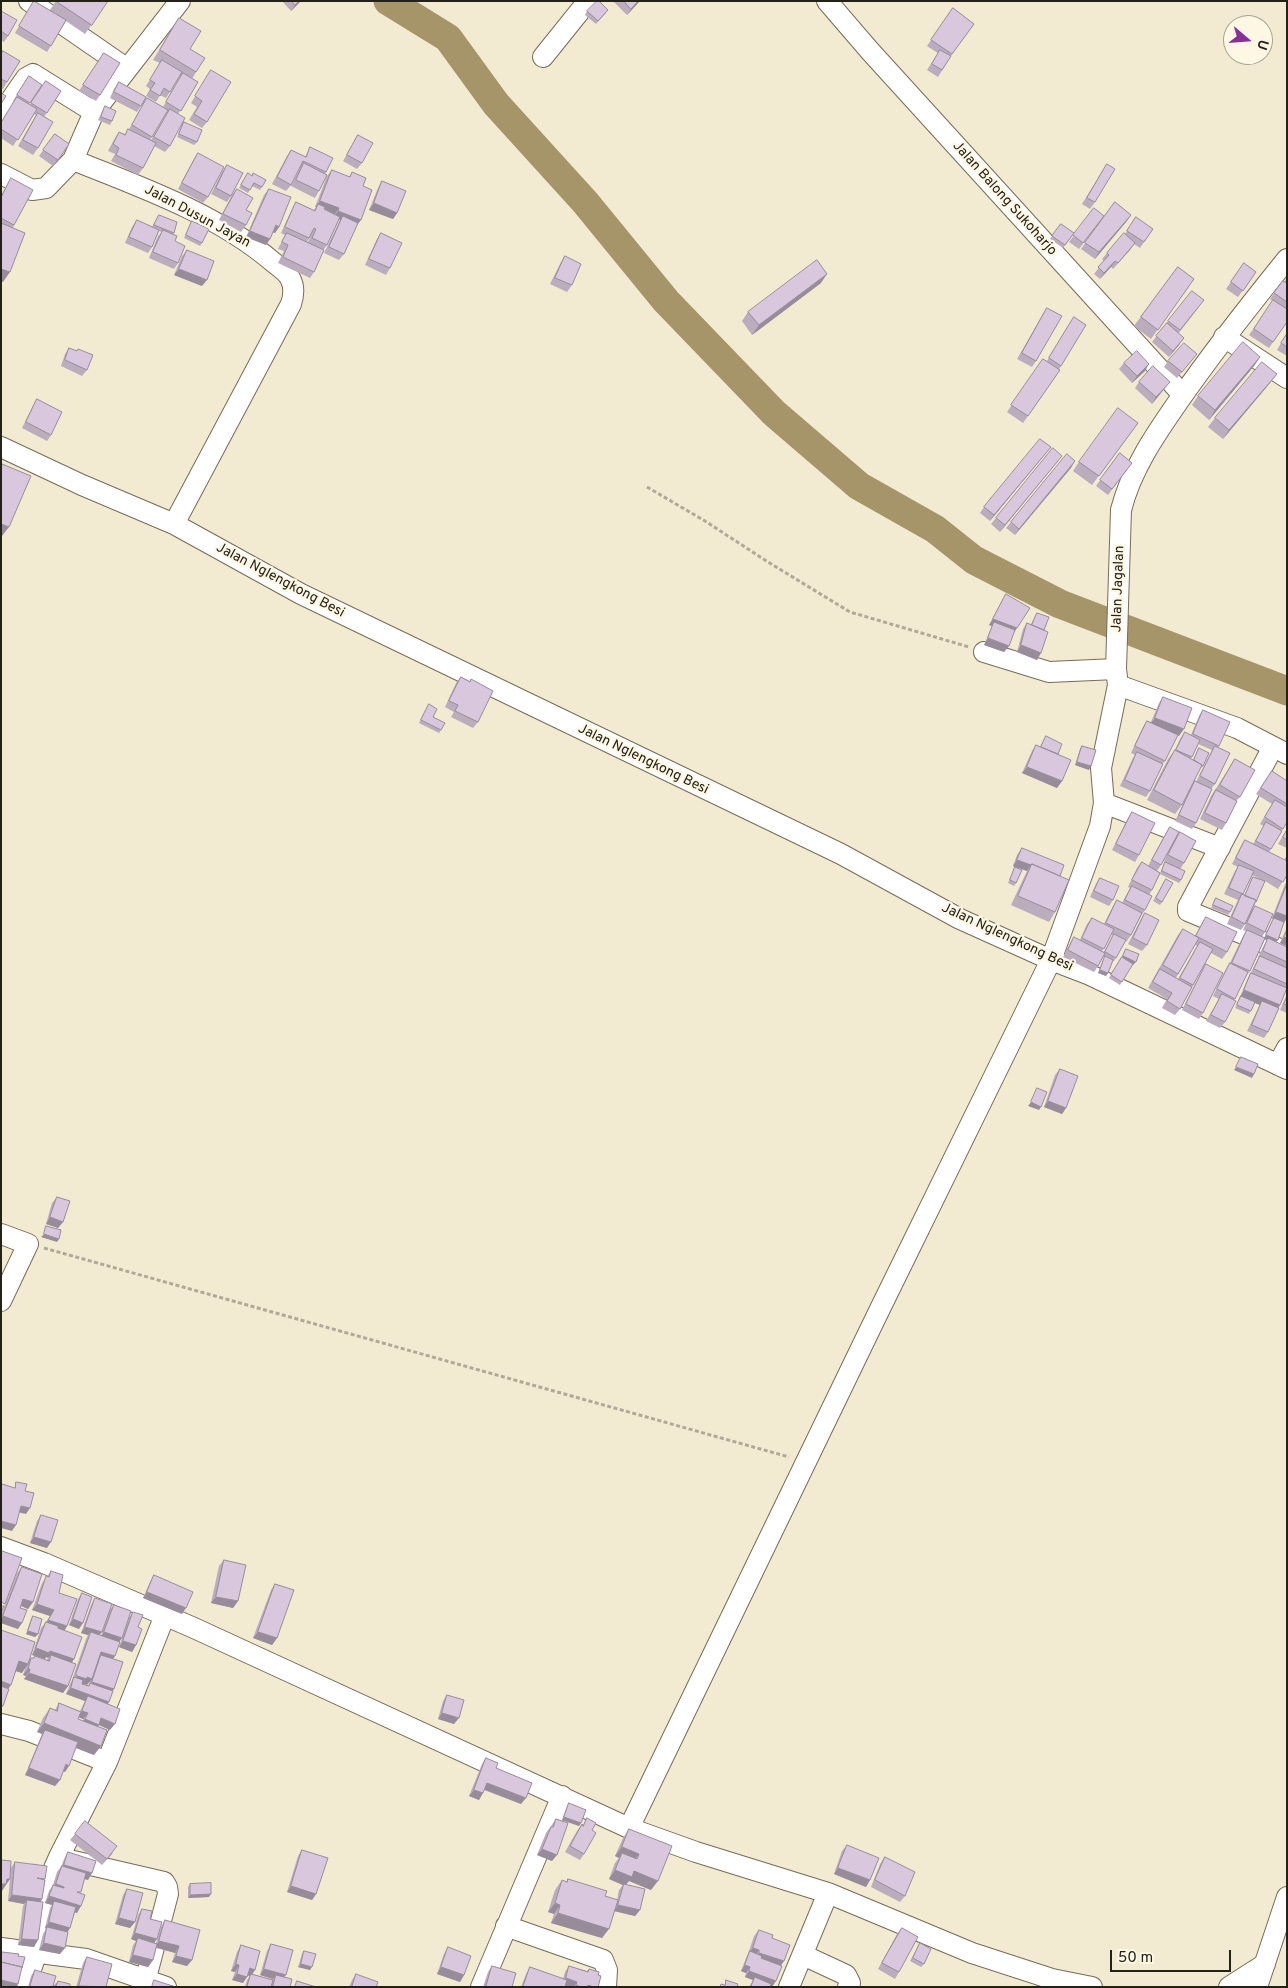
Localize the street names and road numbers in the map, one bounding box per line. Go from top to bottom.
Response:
street label: Jalan Balong Sukoharjo [948,138,1060,260]
street label: Jalan Dusun Jayan [141,182,253,252]
street label: Jalan Nglengkong Besi [213,540,347,622]
street label: Jalan Jagalan [1109,545,1129,633]
street label: Jalan Nglengkong Besi [575,721,711,799]
street label: Jalan Nglengkong Besi [938,900,1076,976]

